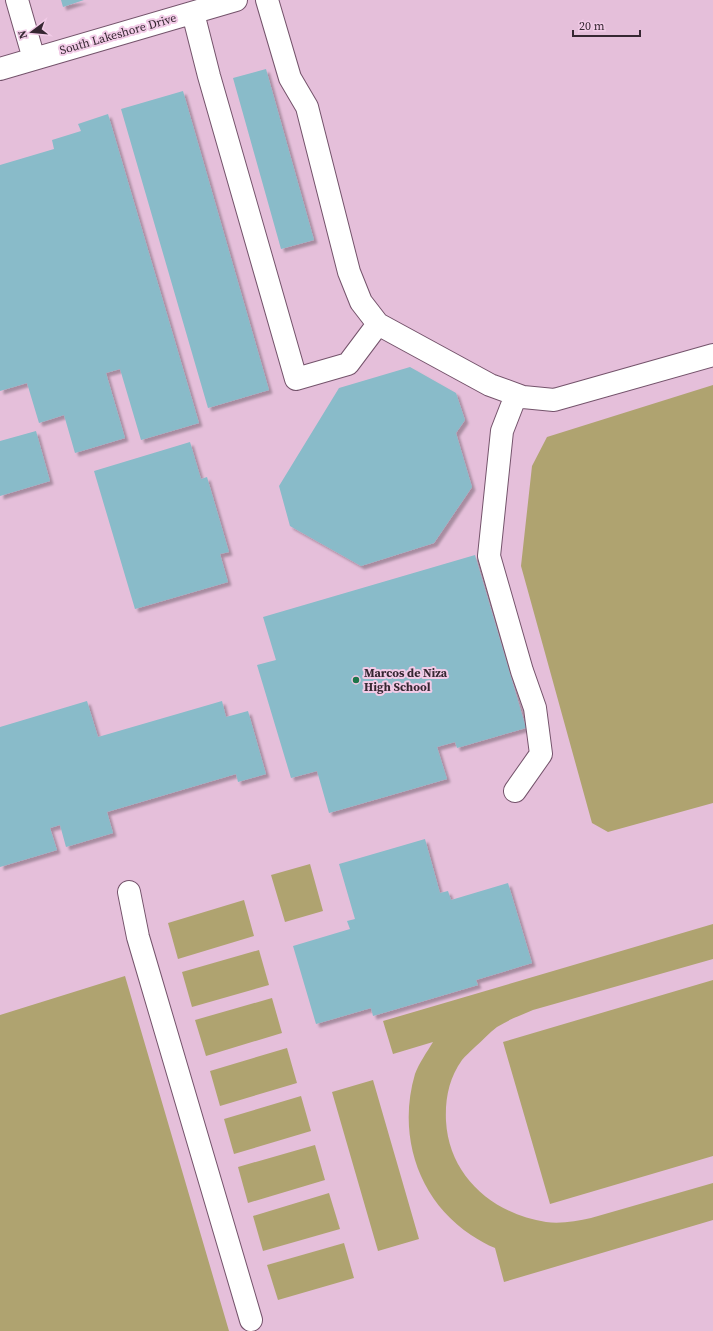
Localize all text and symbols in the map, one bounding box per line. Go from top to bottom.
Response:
street label: South Lakeshore Drive [58,10,178,58]
north arrow [12,12,52,52]
scale bar [573,12,640,38]
text: 20 m [579,18,605,34]
text: N [15,29,31,41]
place label: Marcos de Niza High School [364,665,448,695]
marker: Marcos de Niza High School [351,675,361,685]

